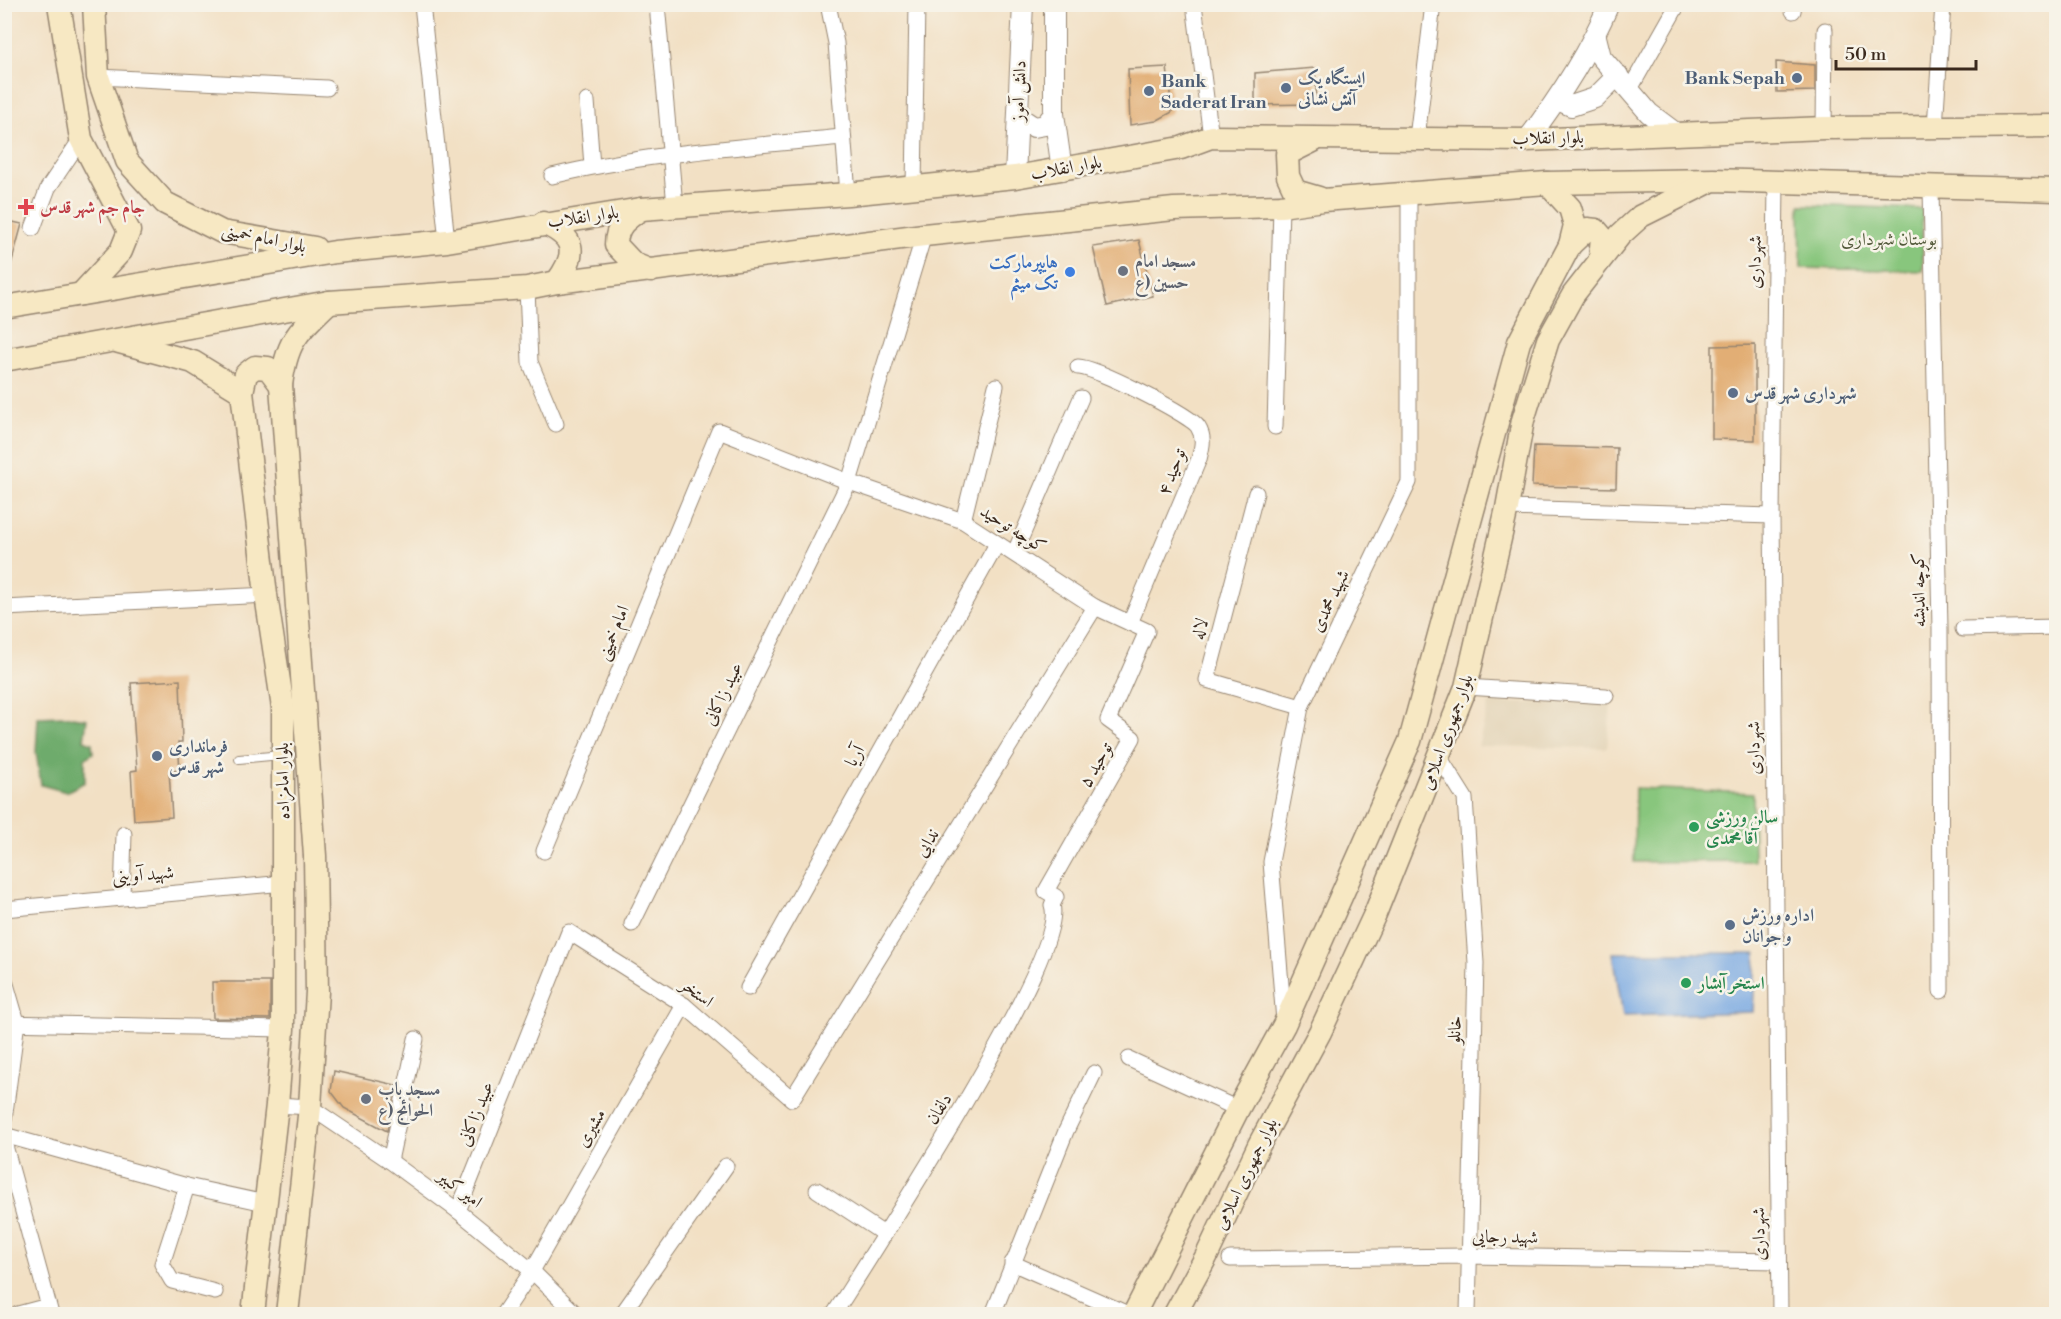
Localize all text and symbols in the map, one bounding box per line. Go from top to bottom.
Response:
scale bar [1836,33,1976,71]
text: 50 m [1845,43,1887,66]
street label: دانش آموز [1006,60,1032,124]
place label: ایستگاه یک آتش نشانی [1297,66,1365,111]
place label: Bank Sepah [1684,67,1785,90]
place label: Bank Saderat Iran [1161,70,1267,114]
marker: Bank Sepah [1790,71,1804,85]
marker: ایستگاه یک آتش نشانی [1279,81,1293,95]
marker: Bank Saderat Iran [1142,84,1156,98]
street label: بلوار انقلاب [1512,126,1584,150]
street label: بلوار انقلاب [1029,150,1103,186]
place label: جام جم شهر قدس [40,196,145,224]
marker: جام جم شهر قدس [17,198,35,216]
street label: بلوار انقلاب [546,201,620,233]
street label: بلوار امام خمینی [219,218,308,262]
park label: بوستان شهرداری [1841,228,1937,251]
street label: شهرداری [1743,235,1767,289]
place label: مسجد امام حسین (ع [1135,250,1196,297]
place label: هایپرمارکت تک میثم [989,251,1059,301]
marker: مسجد امام حسین (ع [1116,264,1130,278]
marker: هایپرمارکت تک میثم [1063,265,1077,279]
place label: شهرداری شهر قدس [1745,382,1857,405]
marker: شهرداری شهر قدس [1726,386,1740,400]
street label: توحید ۴ [1153,445,1192,499]
street label: کوچه توحید [975,500,1050,559]
street label: کوچه اندیشه [1907,552,1932,628]
street label: شهید محمدی [1305,566,1355,636]
street label: امام خمینی [591,602,639,666]
street label: لاله [1186,616,1214,642]
street label: عبید زاکانی [698,658,748,730]
street label: بلوار جمهوری اسلامی [1415,671,1479,793]
street label: شهرداری [1742,721,1766,775]
place label: فرمانداری شهر قدس [169,735,228,779]
street label: توحید ۵ [1074,738,1118,792]
street label: آریا [840,739,871,771]
street label: بلوار امامزاده [271,742,296,820]
marker: فرمانداری شهر قدس [150,749,164,763]
place label: سالن ورزشی آقا محمدی [1706,806,1778,850]
marker: سالن ورزشی آقا محمدی [1687,820,1701,834]
street label: ندایی [910,825,944,861]
street label: شهید آوینی [111,861,175,889]
place label: اداره ورزش و جوانان [1742,904,1814,948]
marker: اداره ورزش و جوانان [1723,918,1737,932]
street label: استخر [674,972,718,1013]
place label: استخر آبشار [1696,972,1765,995]
marker: استخر آبشار [1679,976,1693,990]
street label: خانلو [1443,1015,1467,1047]
place label: مسجد باب الحوائج (ع [378,1078,440,1125]
street label: عبید زاکانی [453,1078,499,1150]
street label: دلفان [921,1089,957,1129]
marker: مسجد باب الحوائج (ع [359,1092,373,1106]
street label: مشیری [571,1105,611,1151]
street label: بلوار جمهوری اسلامی [1209,1114,1283,1234]
street label: امیر کبیر [431,1163,487,1213]
street label: شهرداری [1747,1207,1771,1261]
street label: شهید رجایی [1472,1225,1538,1249]

